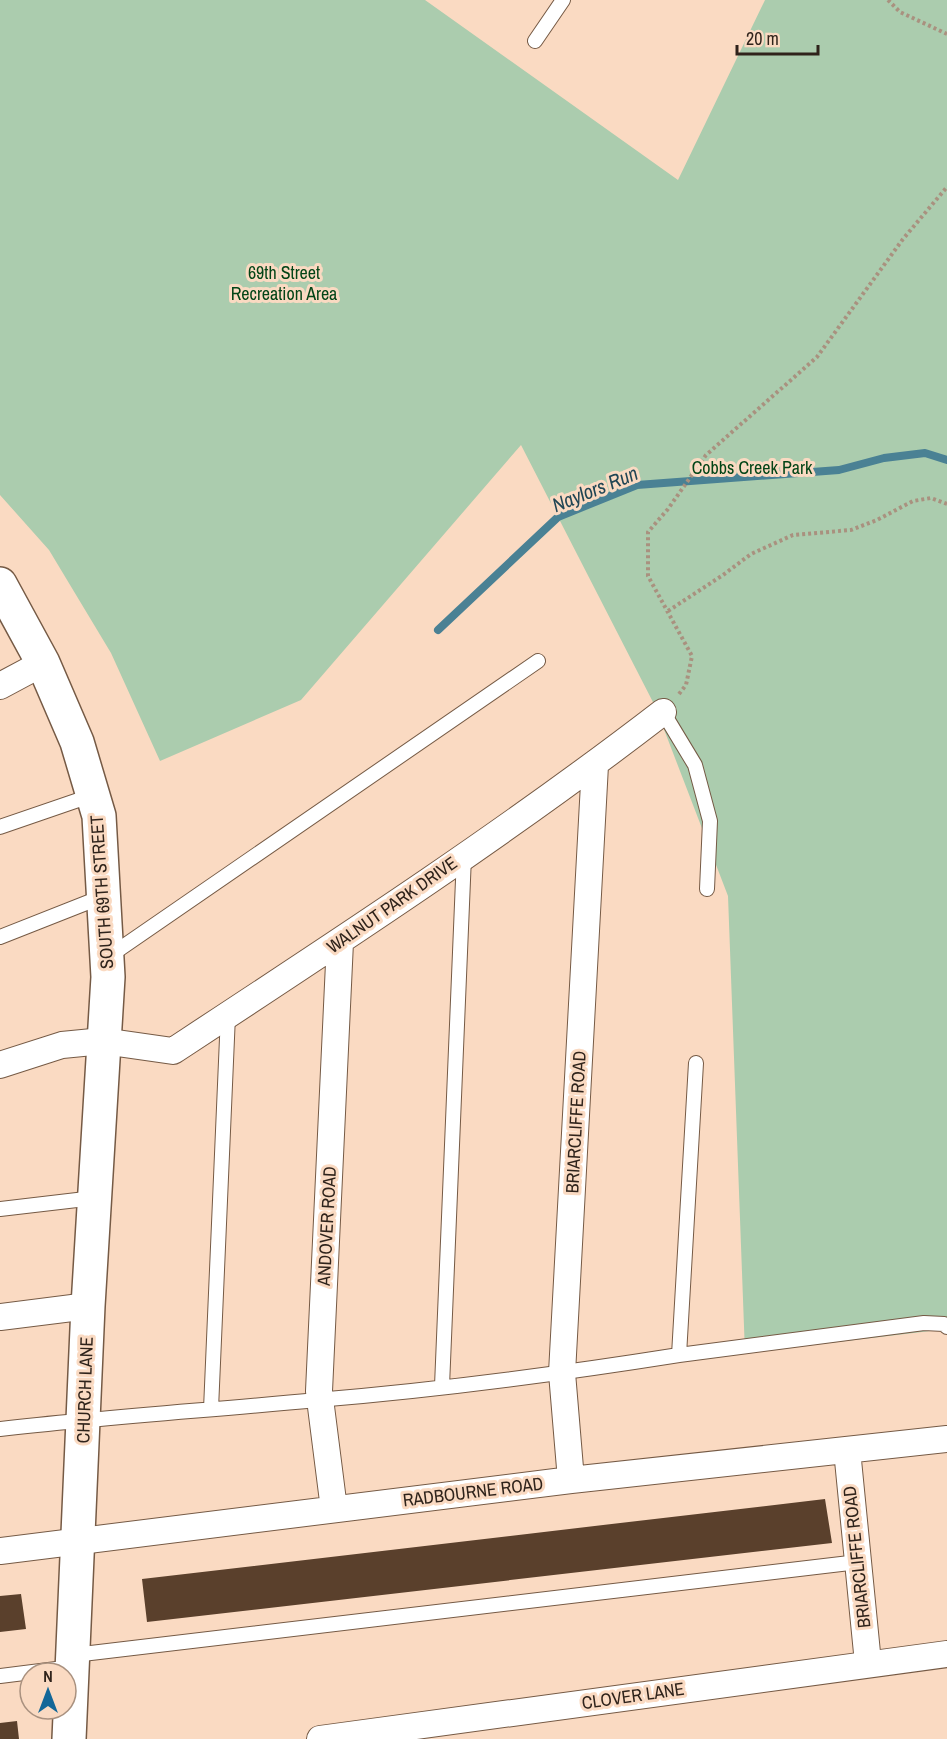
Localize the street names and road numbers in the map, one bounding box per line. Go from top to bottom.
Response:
street label: SOUTH 69TH STREET [84,814,119,970]
street label: WALNUT PARK DRIVE [321,850,462,959]
street label: BRIARCLIFFE ROAD [559,1050,592,1194]
street label: ANDOVER ROAD [311,1166,342,1287]
street label: CHURCH LANE [70,1336,99,1444]
street label: RADBOURNE ROAD [401,1471,544,1513]
street label: BRIARCLIFFE ROAD [837,1485,876,1629]
street label: CLOVER LANE [580,1676,686,1715]

